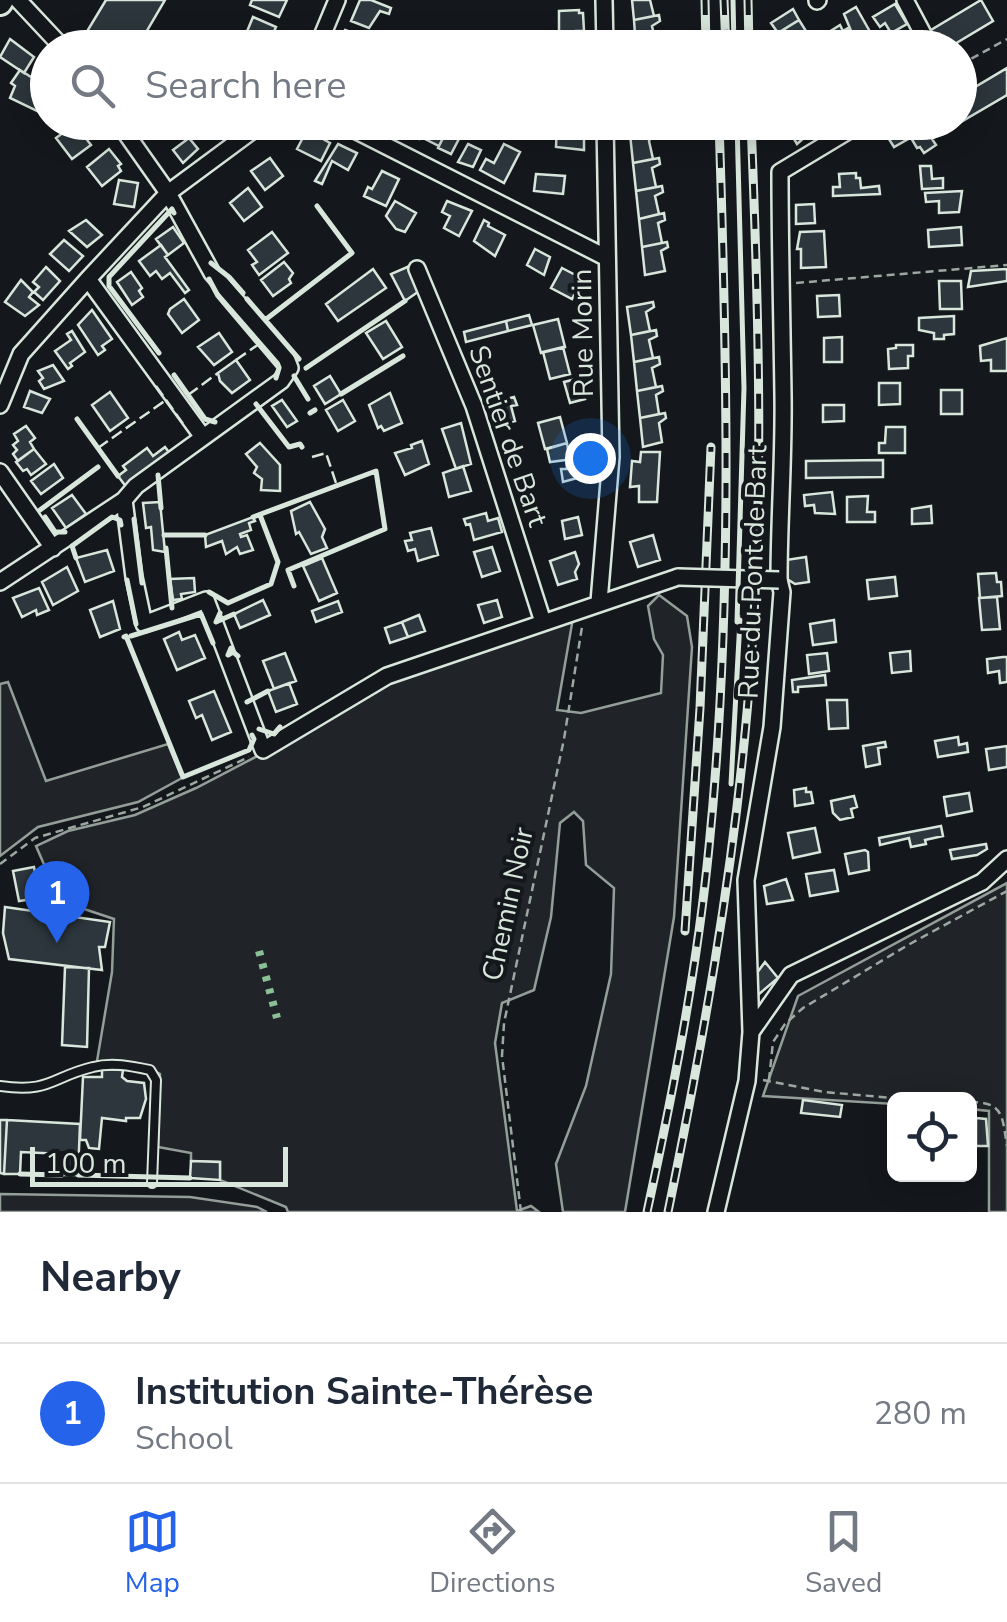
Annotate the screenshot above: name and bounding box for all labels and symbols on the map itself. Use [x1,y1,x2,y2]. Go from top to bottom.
street label: Rue Morin [563,268,603,398]
street label: Sentier de Bart [459,340,557,532]
your location [565,433,616,484]
street label: Rue du Pont de Bart [730,444,776,700]
street label: Chemin Noir [473,824,543,984]
pin: 1 [24,860,90,943]
scale bar [30,1142,288,1186]

